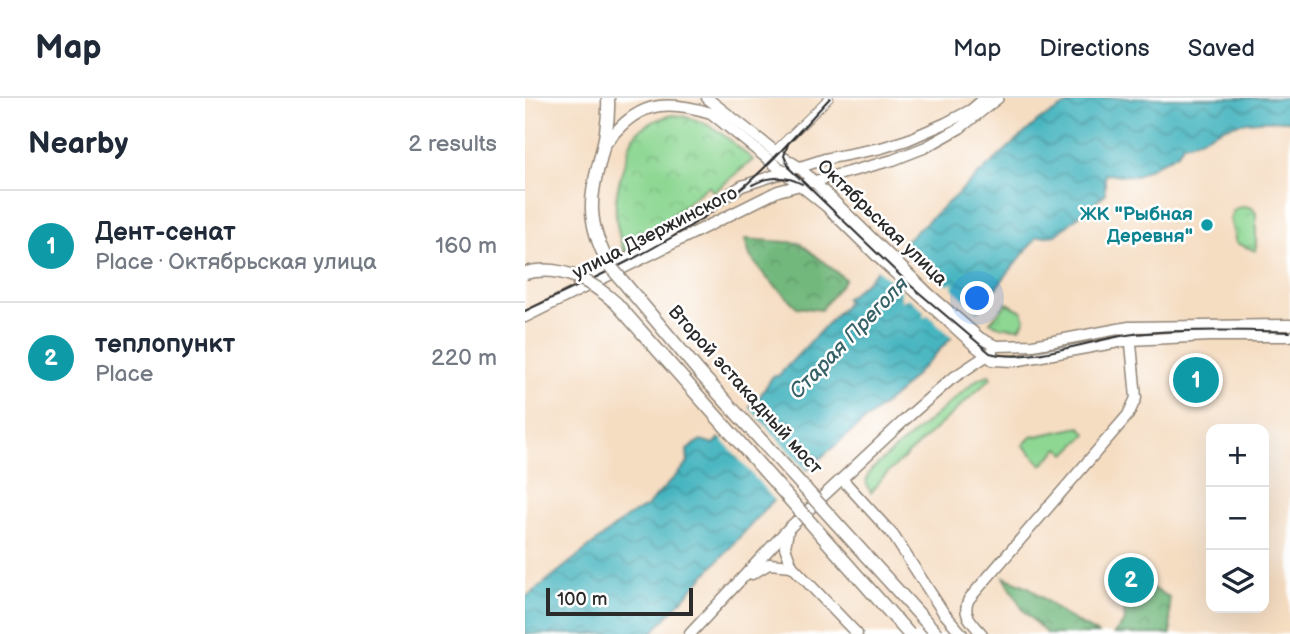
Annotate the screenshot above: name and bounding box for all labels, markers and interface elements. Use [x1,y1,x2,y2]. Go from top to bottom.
text: Map [35,28,101,68]
text: Map [953,34,1001,63]
text: Directions [1039,34,1150,63]
text: Saved [1188,34,1255,63]
text: Nearby [28,126,128,162]
text: 2 results [408,130,497,158]
street label: Октябрьская улица [812,155,952,291]
street label: улица Дзержинского [569,181,741,285]
place label: ЖК "Рыбная Деревня" [1080,203,1193,248]
text: Дент-сенат [95,217,236,248]
marker: ЖК "Рыбная Деревня" [1199,217,1215,233]
text: 1 [46,232,56,260]
text: 160 m [435,232,497,260]
text: Place · Октябрьская улица [95,248,377,276]
water label: Старая Преголя [784,272,914,404]
your location [960,281,994,315]
street label: Второй эстакадный мост [663,301,827,479]
text: теплопункт [95,329,235,360]
text: 2 [44,344,58,372]
text: 220 m [431,344,497,372]
pin: 1 [1173,354,1219,406]
text: Place [95,360,153,388]
map controls [1206,424,1269,613]
button: + [1206,424,1269,487]
button: − [1206,487,1269,550]
button: layers [1206,550,1269,613]
pin: 2 [1108,554,1154,606]
scale bar [546,585,693,617]
text: 100 m [557,588,608,611]

